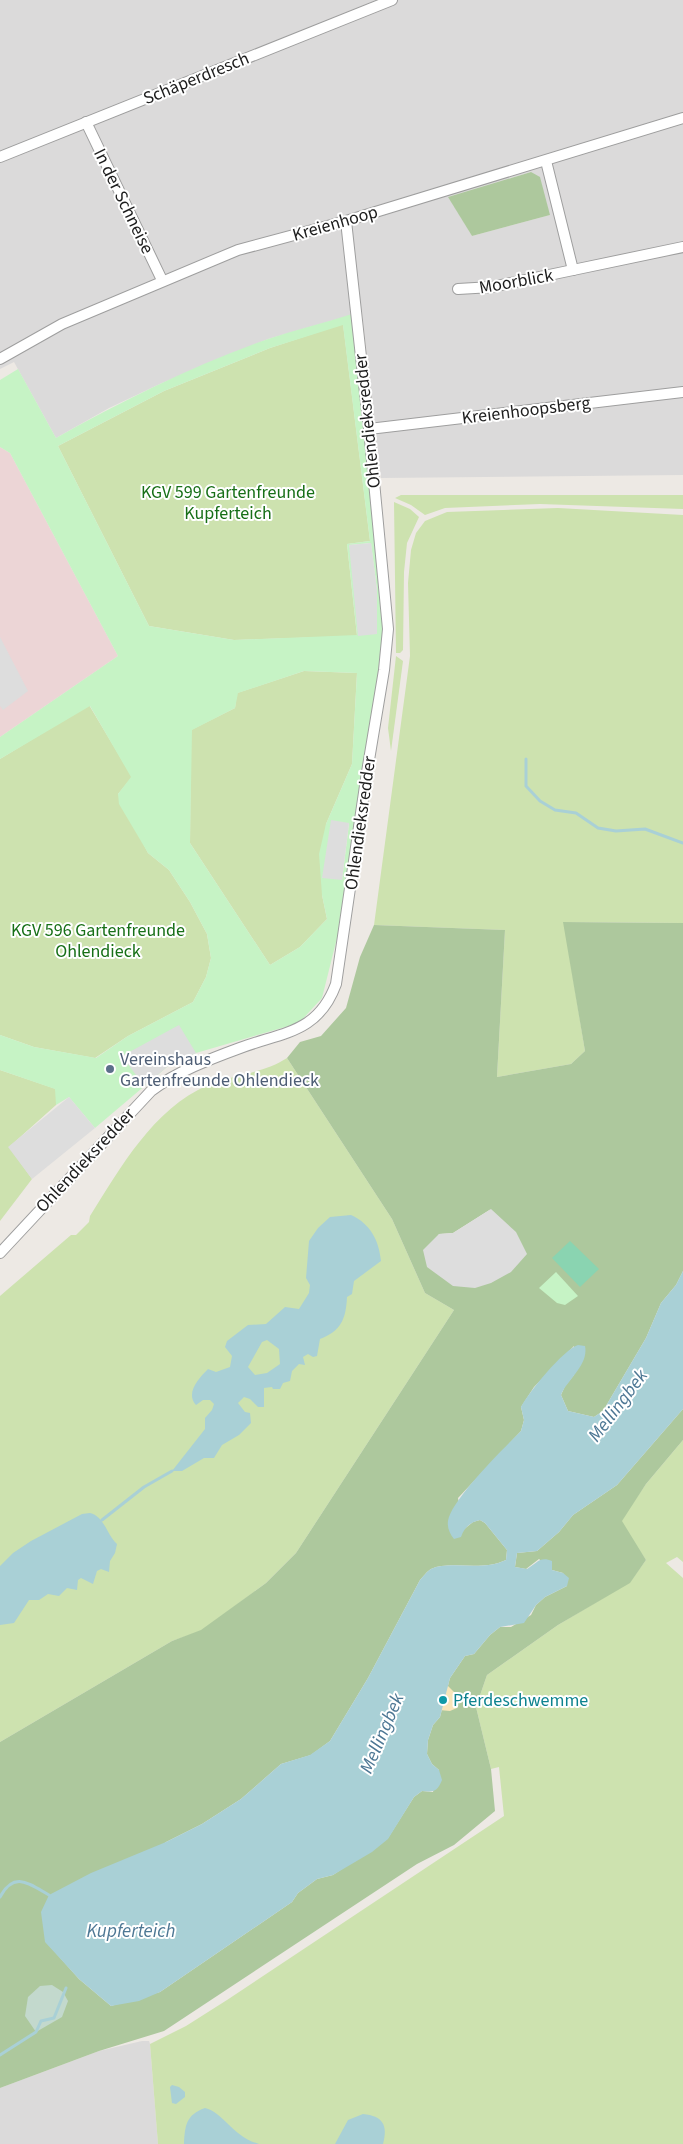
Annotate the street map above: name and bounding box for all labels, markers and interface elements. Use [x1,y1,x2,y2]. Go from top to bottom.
street label: Schäperdresch [139,46,253,111]
street label: In der Schneise [87,144,160,258]
street label: Kreienhoop [289,199,381,248]
street label: Moorblick [477,263,555,300]
street label: Ohlendieksredder [348,352,387,489]
street label: Kreienhoopsberg [460,390,592,431]
park label: KGV 599 Gartenfreunde Kupferteich [141,480,315,526]
street label: Ohlendieksredder [339,754,382,892]
park label: KGV 596 Gartenfreunde Ohlendieck [11,918,185,964]
place label: Vereinshaus Gartenfreunde Ohlendieck [120,1047,319,1093]
marker: Vereinshaus Gartenfreunde Ohlendieck [104,1063,116,1075]
street label: Ohlendieksredder [30,1102,141,1218]
water label: Mellingbek [582,1363,655,1448]
water label: Mellingbek [353,1688,412,1778]
place label: Pferdeschwemme [453,1688,588,1713]
marker: Pferdeschwemme [437,1694,449,1706]
water label: Kupferteich [87,1918,175,1945]

